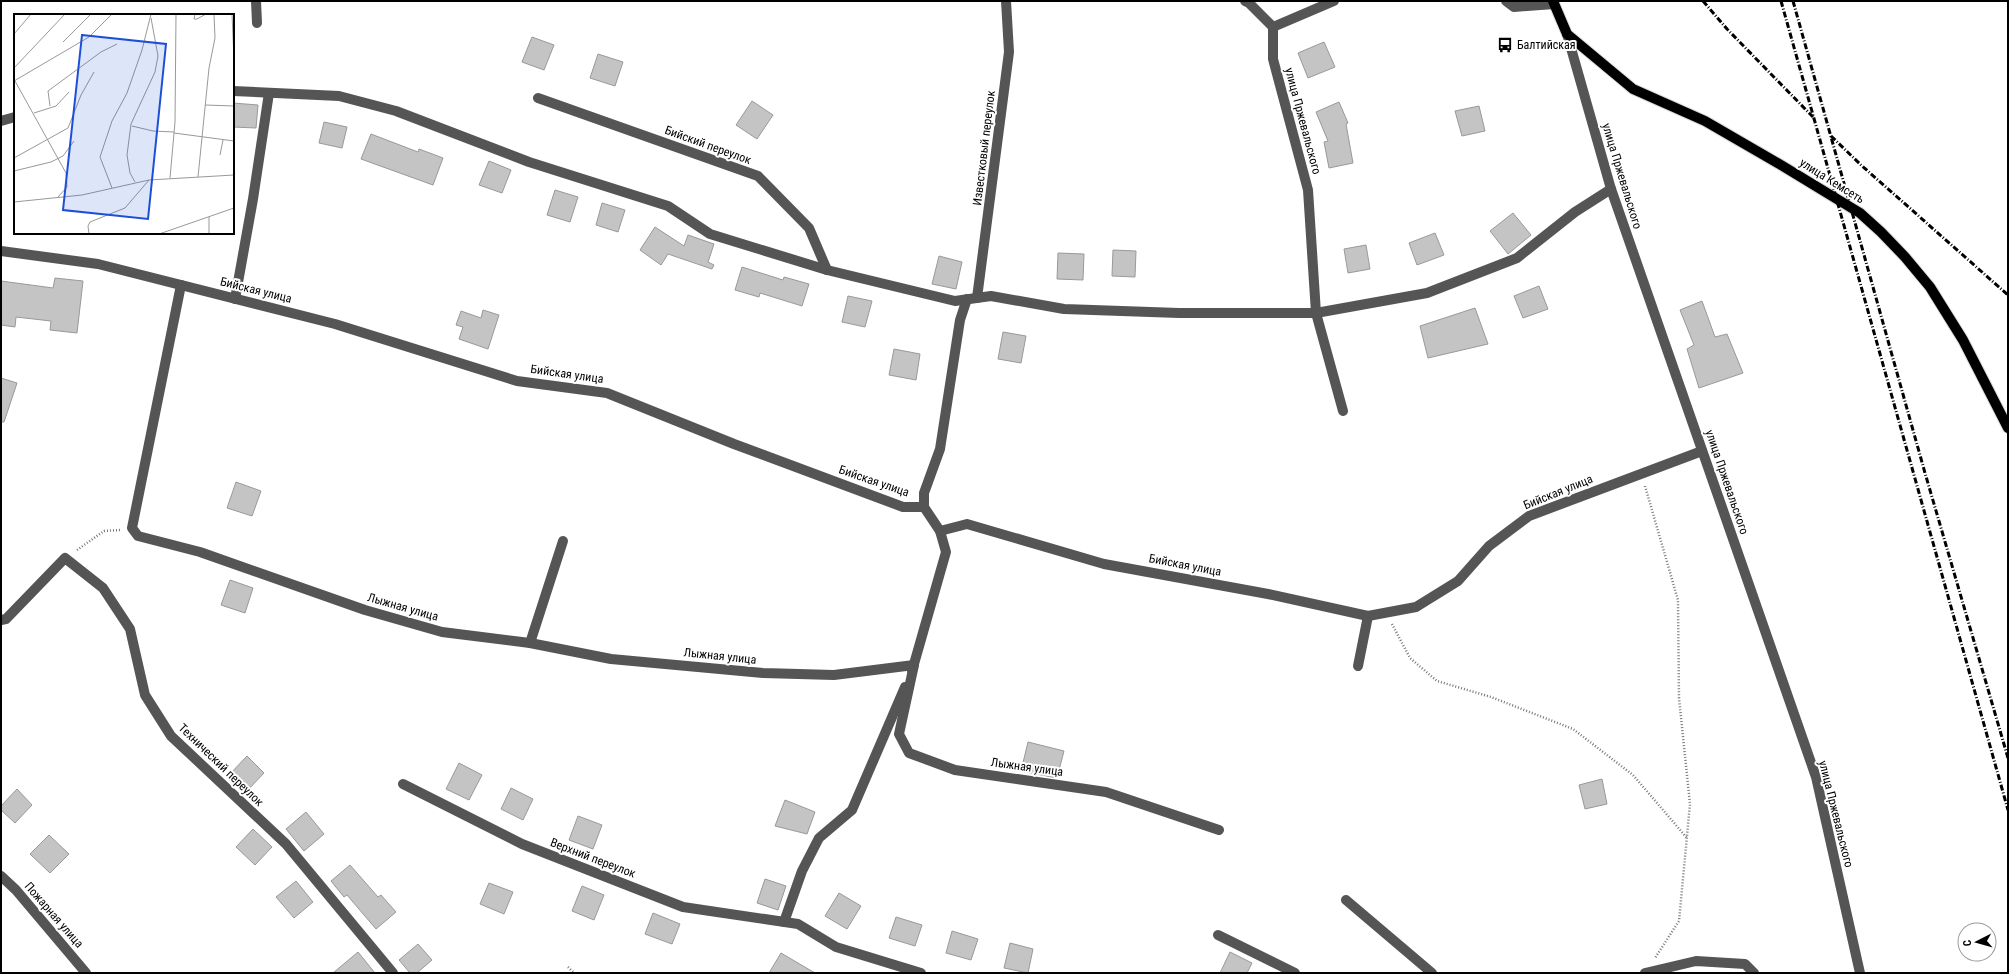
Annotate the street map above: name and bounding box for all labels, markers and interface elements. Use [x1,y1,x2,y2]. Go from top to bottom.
inset map [14,14,234,234]
bus stop icon: Балтийская [1496,36,1514,54]
place label: Балтийская [1517,38,1576,52]
street label: улица Пржевальского [1282,66,1324,176]
street label: Известковый переулок [970,89,998,206]
street label: улица Пржевальского [1599,121,1645,231]
street label: Бийский переулок [663,123,753,167]
street label: улица Кемсеть [1797,156,1867,207]
street label: Бийская улица [219,274,294,306]
street label: Бийская улица [530,362,605,386]
street label: улица Пржевальского [1703,428,1751,536]
street label: Бийская улица [837,462,911,500]
street label: Бийская улица [1521,472,1595,512]
street label: Бийская улица [1148,551,1223,579]
street label: Лыжная улица [366,590,440,624]
street label: Лыжная улица [683,645,757,667]
street label: Технический переулок [176,721,266,809]
street label: Лыжная улица [990,755,1064,779]
street label: улица Пржевальского [1816,759,1856,869]
street label: Верхний переулок [548,835,638,881]
street label: Пожарная улица [22,879,86,951]
north arrow [1957,922,1997,962]
text: С [1961,939,1974,947]

